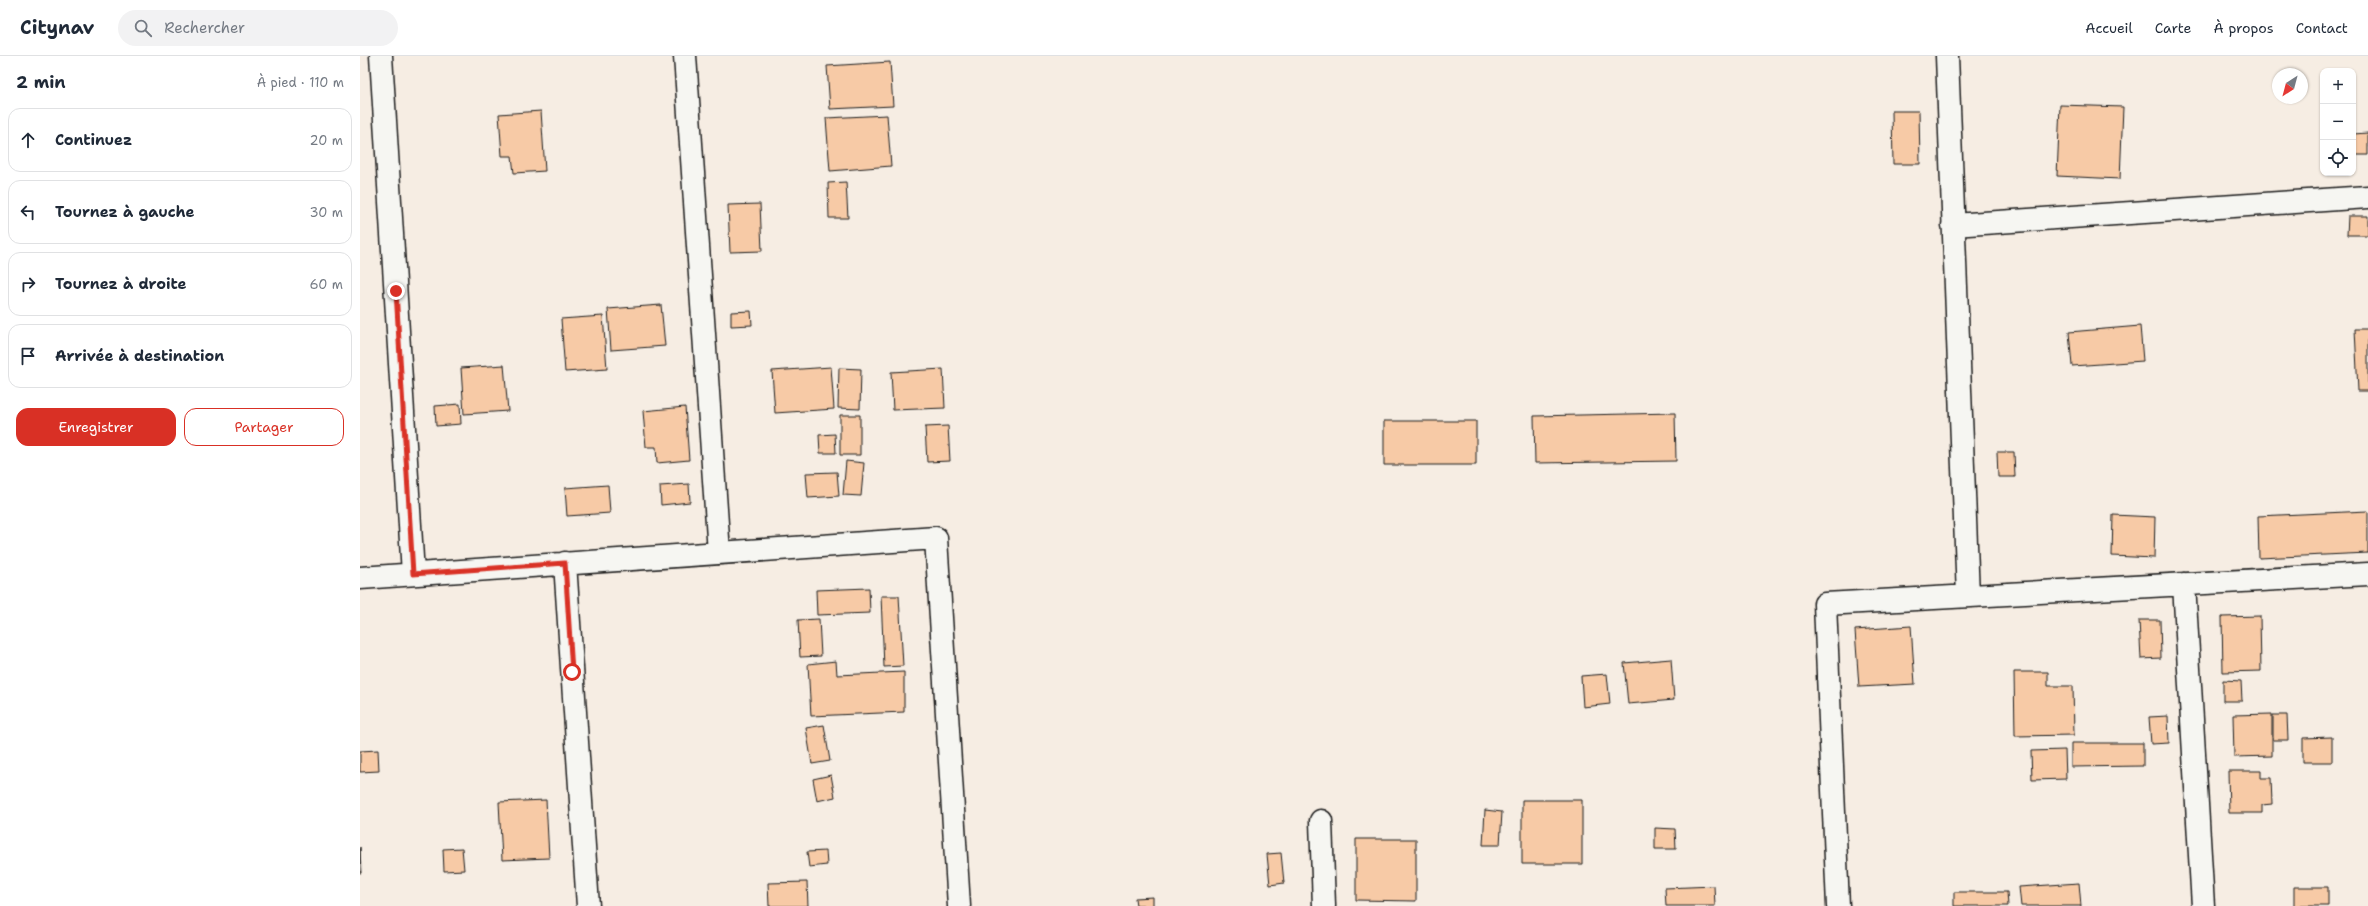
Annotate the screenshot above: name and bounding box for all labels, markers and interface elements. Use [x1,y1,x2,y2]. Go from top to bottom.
search box [118,10,398,46]
text: Citynav [20,15,94,40]
icon: search [132,17,154,39]
text: Rechercher [164,18,245,38]
text: Accueil [2085,19,2133,37]
text: Carte [2155,19,2191,37]
text: À propos [2213,19,2274,37]
text: Contact [2296,19,2348,37]
north arrow [2272,68,2308,104]
map controls [2320,68,2356,176]
button: + [2320,68,2356,104]
text: 2 min [16,71,66,93]
text: À pied · 110 m [257,74,344,91]
button: − [2320,104,2356,140]
icon: ahead [17,129,39,151]
text: Continuez [55,130,132,150]
text: 20 m [310,132,343,149]
button: locate [2320,140,2356,176]
icon: left [17,201,39,223]
text: Tournez à gauche [55,202,195,222]
text: 30 m [309,204,343,221]
icon: right [17,273,39,295]
text: Tournez à droite [55,274,187,294]
text: 60 m [310,276,343,293]
route end [387,282,405,300]
icon: arrive [17,345,39,367]
text: Arrivée à destination [55,346,224,366]
button: Enregistrer [16,408,176,446]
button: Partager [184,408,344,446]
route start [563,663,581,681]

